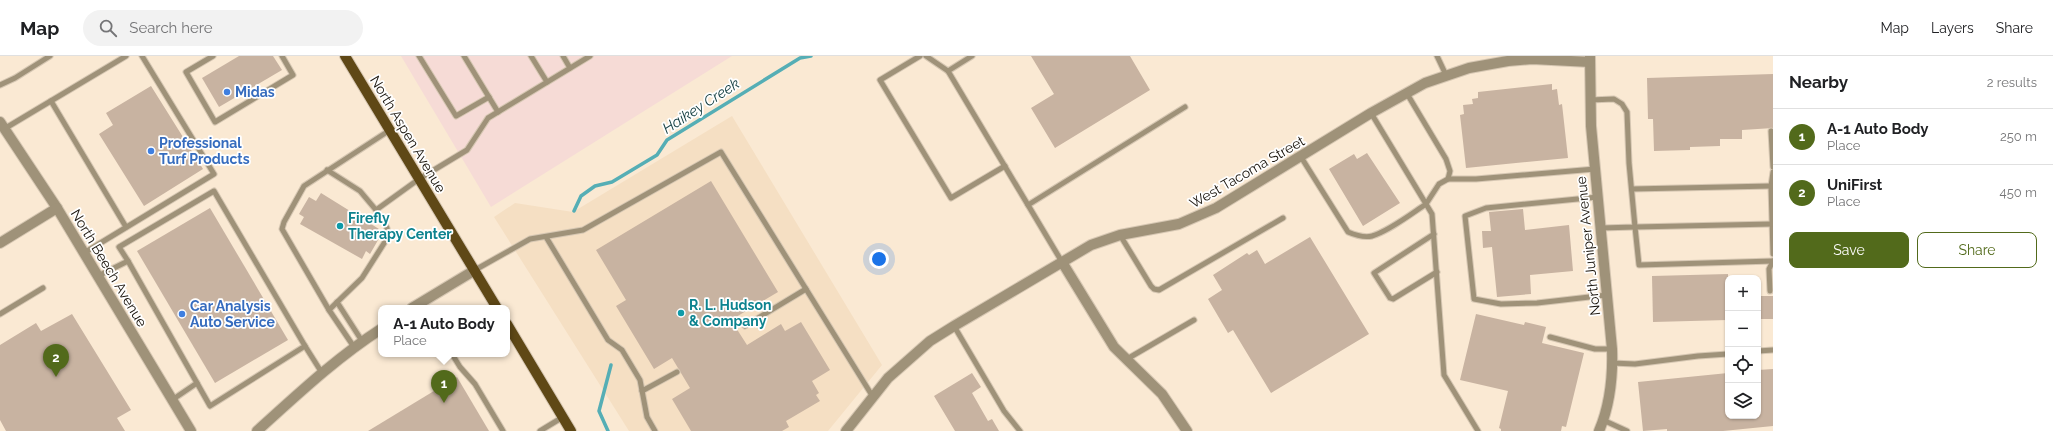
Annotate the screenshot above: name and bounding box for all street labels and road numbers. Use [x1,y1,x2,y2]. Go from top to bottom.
street label: North Aspen Avenue [367,73,449,195]
street label: West Tacoma Street [1187,132,1308,211]
street label: North Juniper Avenue [1573,176,1603,316]
street label: North Beech Avenue [68,206,150,330]

